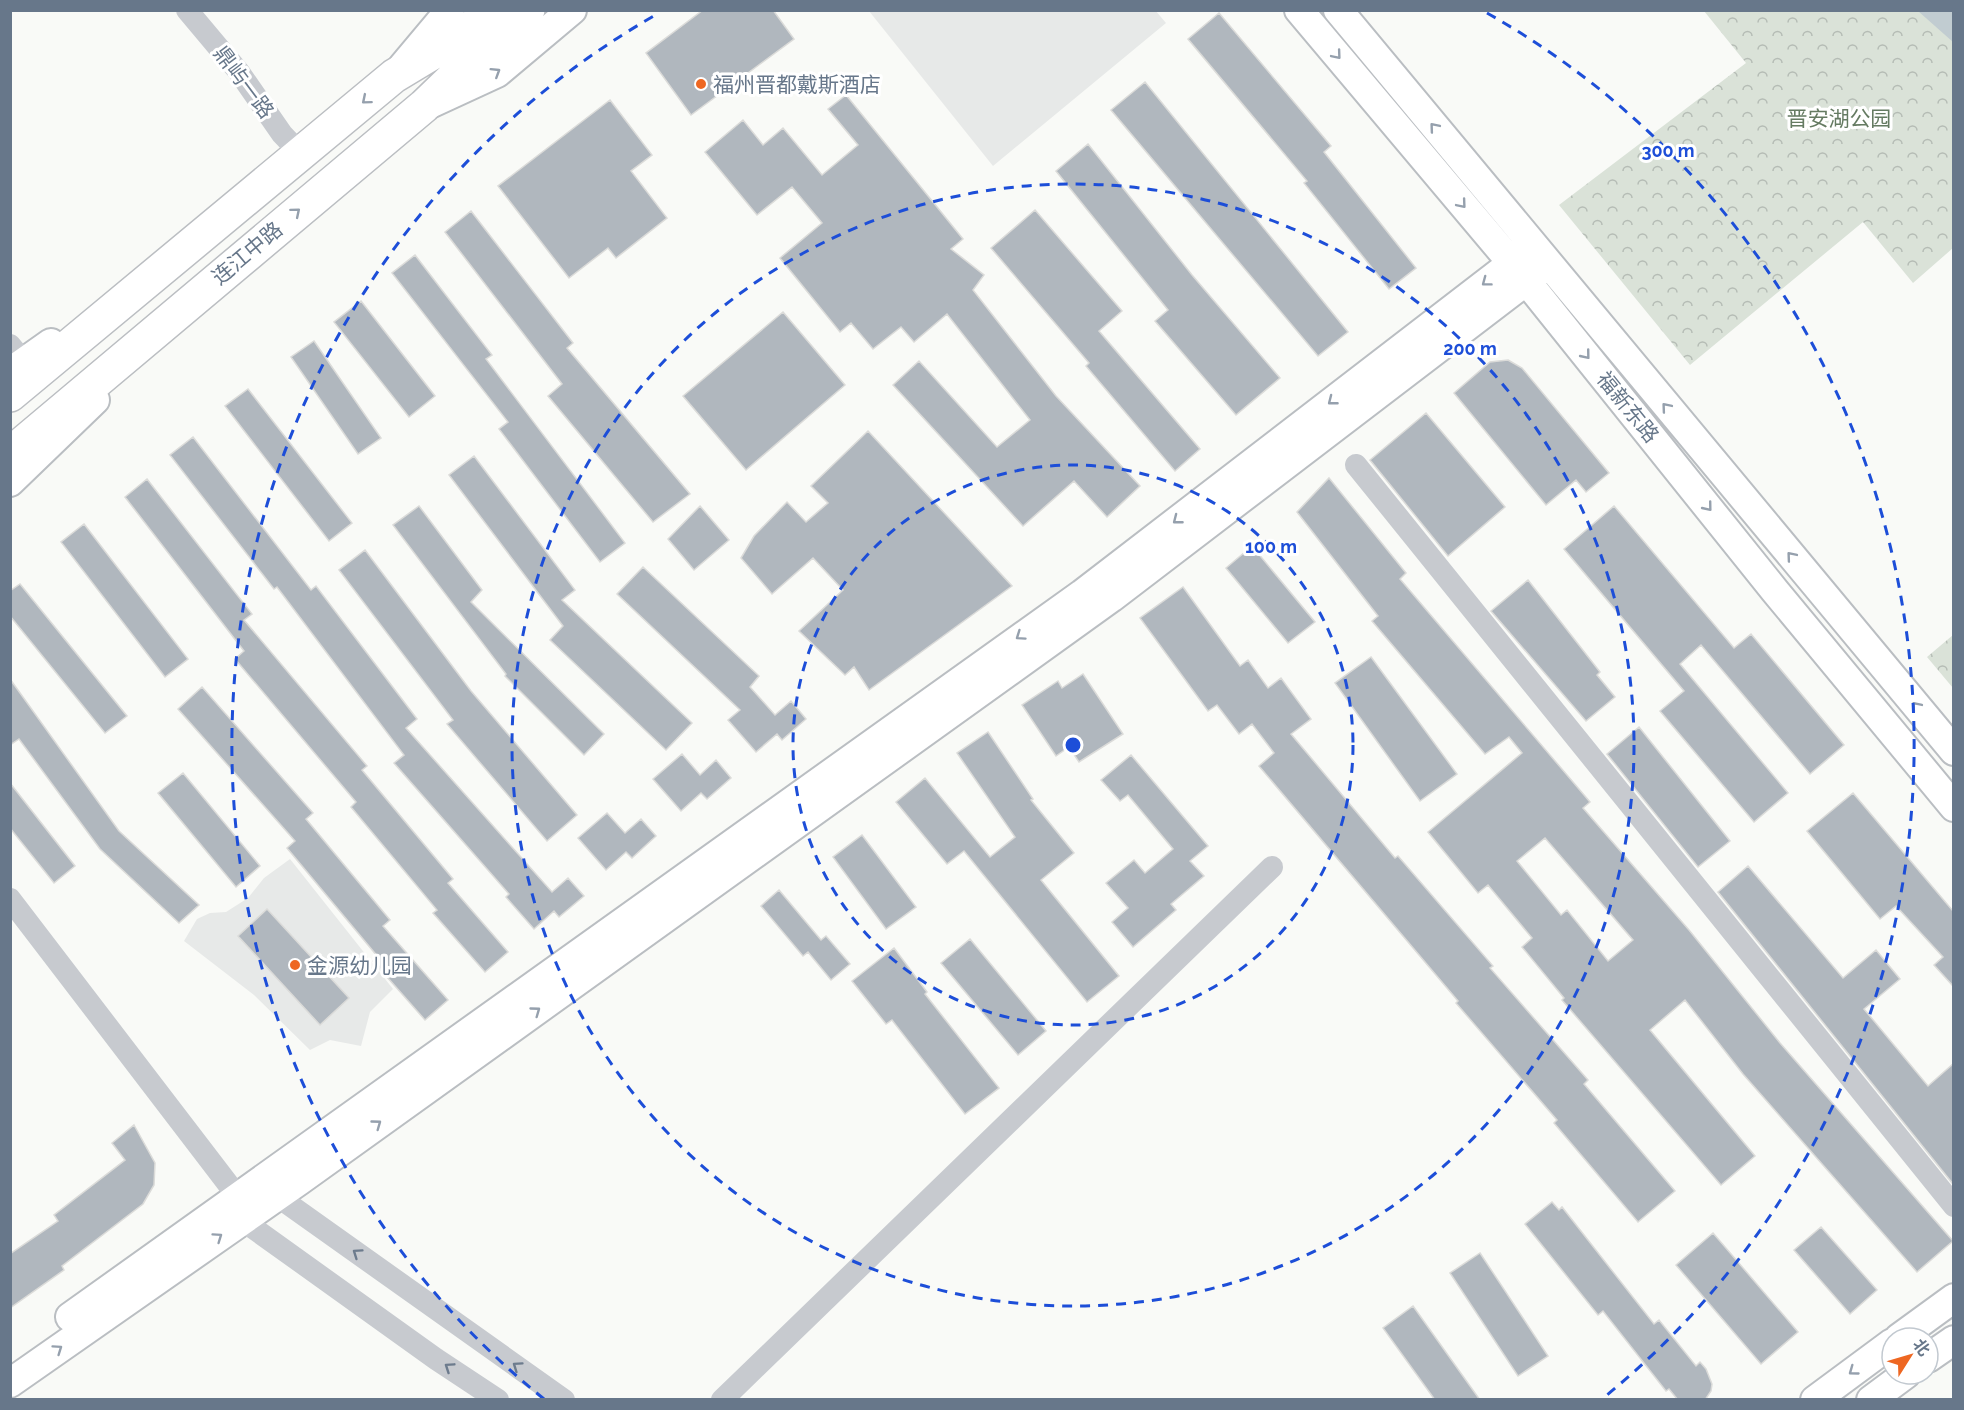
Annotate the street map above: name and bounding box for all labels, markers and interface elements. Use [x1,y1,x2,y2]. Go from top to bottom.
street label: 鼎屿一路 [209,41,279,123]
one-way arrow [1330,48,1341,59]
one-way arrow [490,68,500,80]
place label: 福州晋都戴斯酒店 [713,72,881,97]
marker: 福州晋都戴斯酒店 [694,77,708,91]
one-way arrow [362,92,373,103]
park label: 晋安湖公园 [1787,106,1892,131]
one-way arrow [1431,123,1442,134]
text: 300 m [1641,140,1695,161]
one-way arrow [1455,197,1466,208]
one-way arrow [289,209,300,220]
street label: 连江中路 [207,216,287,290]
one-way arrow [1482,275,1493,286]
text: 200 m [1443,338,1497,359]
one-way arrow [1579,348,1590,359]
street label: 福新东路 [1592,366,1664,448]
one-way arrow [1328,394,1339,405]
one-way arrow [1662,403,1673,414]
one-way arrow [1701,500,1712,511]
one-way arrow [1173,513,1184,524]
text: 100 m [1245,536,1297,557]
one-way arrow [1787,552,1798,563]
one-way arrow [1016,629,1027,640]
one-way arrow [1913,702,1924,713]
centre of rings [1063,735,1083,755]
place label: 金源幼儿园 [307,953,412,978]
marker: 金源幼儿园 [288,958,302,972]
one-way arrow [529,1007,540,1018]
one-way arrow [371,1121,382,1132]
one-way arrow [212,1233,223,1244]
one-way arrow [353,1249,364,1260]
north arrow [1880,1326,1940,1386]
text: 北 [1909,1335,1934,1359]
one-way arrow [52,1345,63,1356]
one-way arrow [512,1362,523,1373]
one-way arrow [445,1363,455,1375]
one-way arrow [1849,1364,1860,1375]

